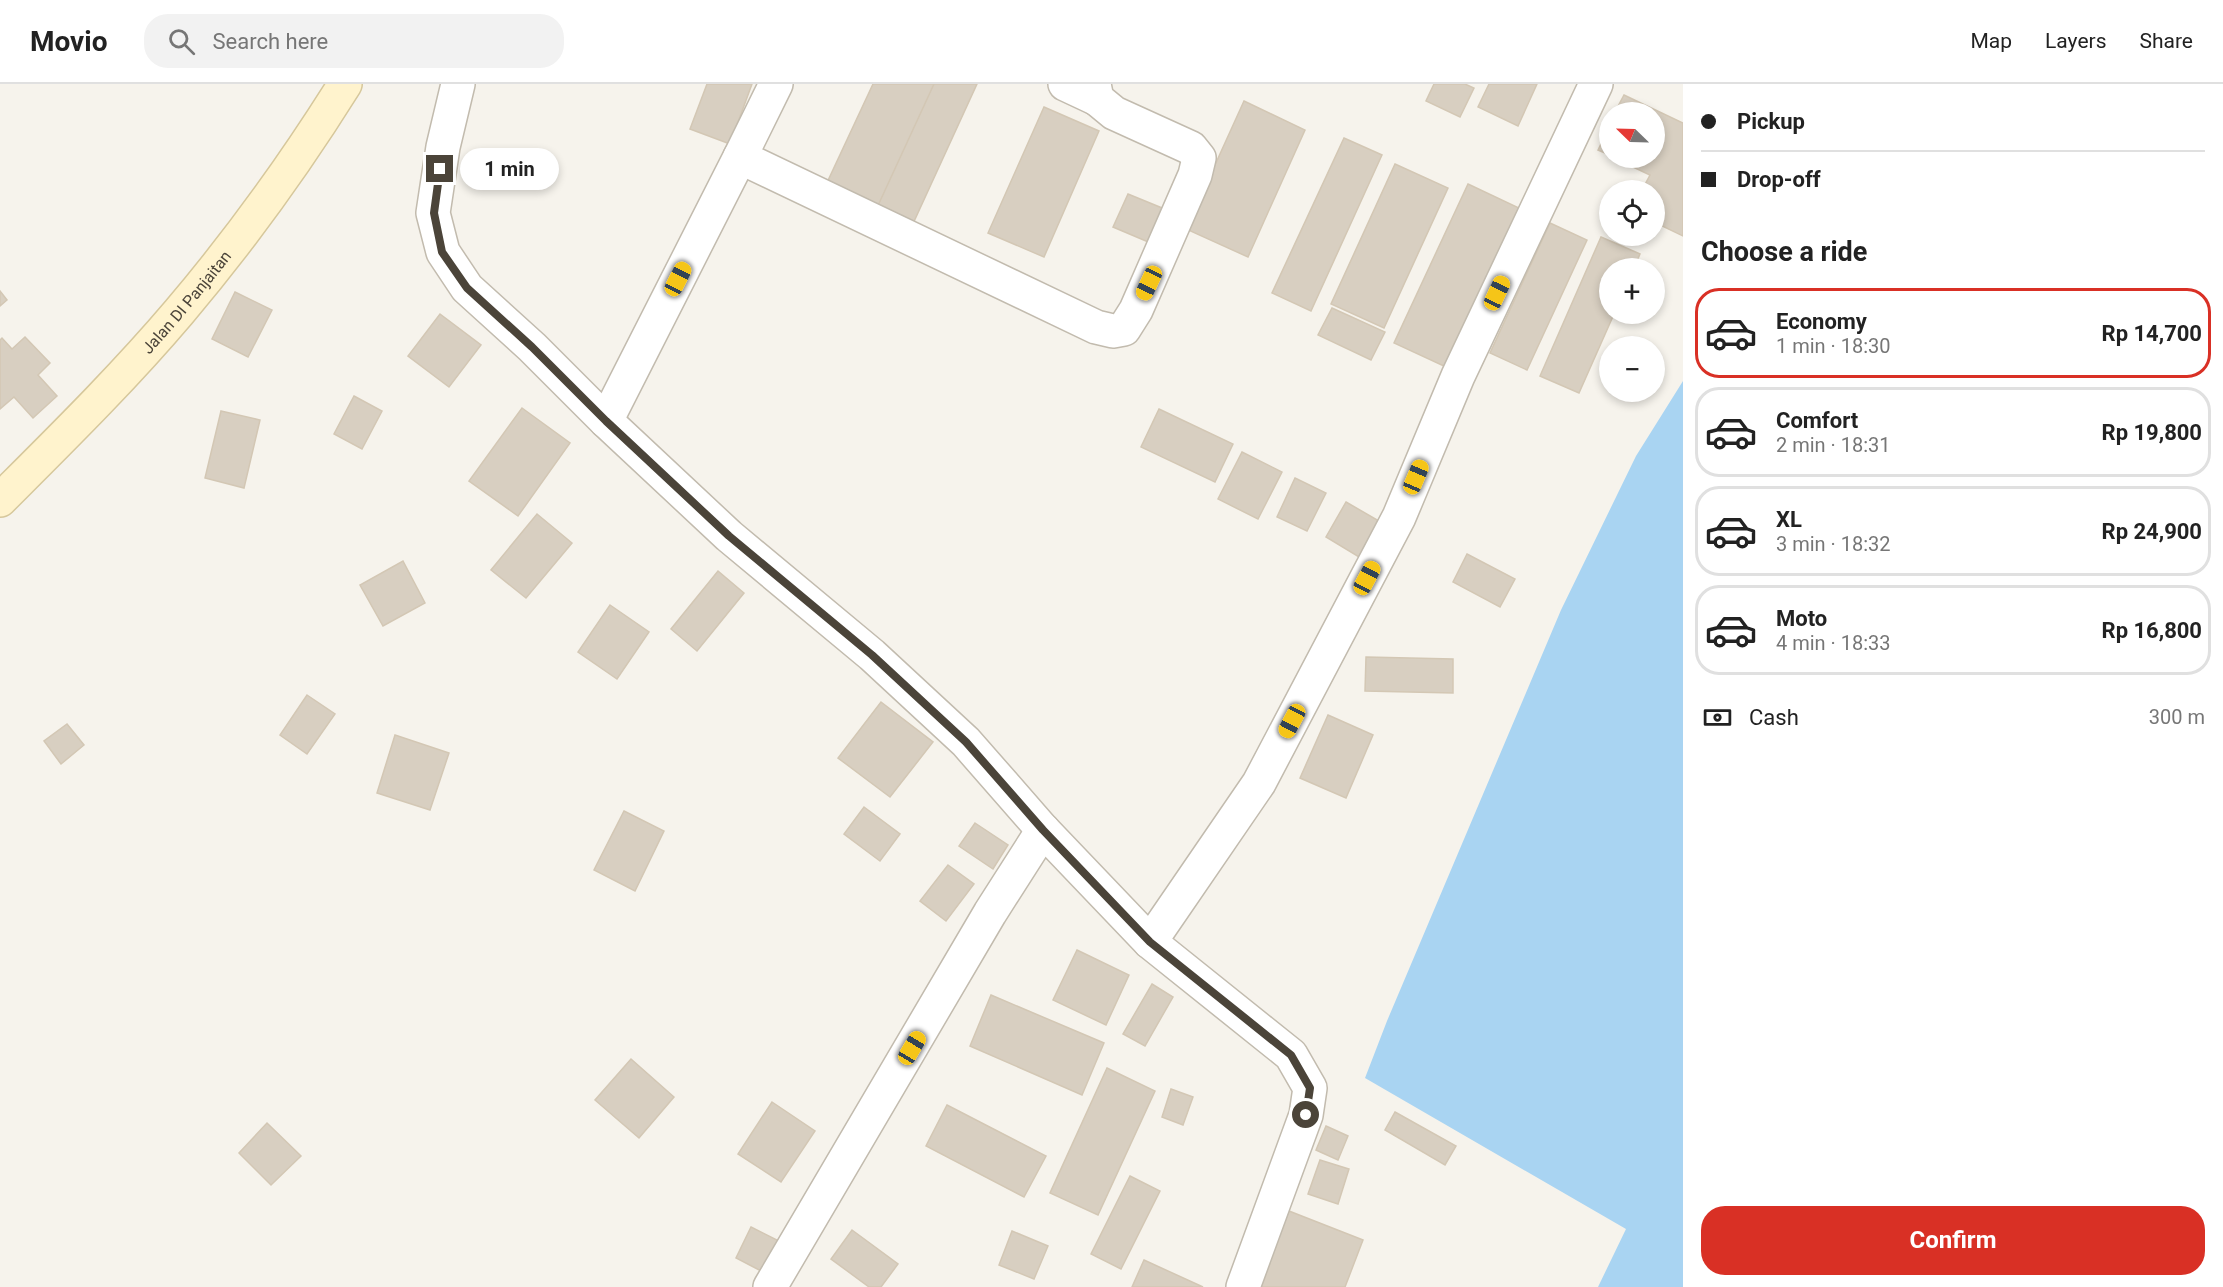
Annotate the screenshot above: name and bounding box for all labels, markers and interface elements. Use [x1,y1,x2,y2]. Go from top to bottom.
search box [144,14,564,68]
text: Movio [30,25,108,58]
icon: search [165,25,198,58]
text: Search here [213,29,328,54]
text: Map [1970,29,2012,53]
text: Layers [2045,29,2106,53]
text: Share [2139,29,2193,53]
north arrow [1599,102,1665,168]
map controls [1599,102,1665,402]
text: Pickup [1737,109,1805,134]
callout: 1 min [461,148,560,190]
route end [426,155,453,182]
text: 1 min [484,157,535,181]
text: Drop-off [1737,167,1821,192]
button: locate [1599,180,1665,246]
text: Choose a ride [1701,236,1867,268]
street label: Jalan DI Panjaitan [138,247,235,358]
button: + [1599,258,1665,324]
car [662,259,694,299]
car [1133,263,1165,303]
car [1481,273,1513,313]
icon: car [1704,306,1758,360]
text: Economy [1776,309,1867,334]
text: Rp 14,700 [2102,321,2202,346]
text: 1 min · 18:30 [1776,334,1891,358]
button: − [1599,336,1665,402]
icon: car [1704,405,1758,459]
text: Comfort [1776,408,1858,433]
text: Rp 19,800 [2102,420,2202,445]
text: 2 min · 18:31 [1776,433,1891,457]
car [1401,457,1431,497]
icon: car [1704,504,1758,558]
text: XL [1776,507,1802,532]
text: Rp 24,900 [2102,519,2202,544]
text: 3 min · 18:32 [1776,532,1891,556]
car [1351,558,1383,598]
icon: car [1704,603,1758,657]
text: Moto [1776,606,1827,631]
text: Rp 16,800 [2102,618,2202,643]
text: 4 min · 18:33 [1776,631,1891,655]
car [1276,701,1308,741]
icon: cash [1701,701,1734,734]
text: Cash [1749,705,1799,730]
text: 300 m [2149,705,2205,729]
car [895,1028,929,1068]
route start [1292,1101,1319,1128]
button: Confirm [1701,1206,2205,1275]

